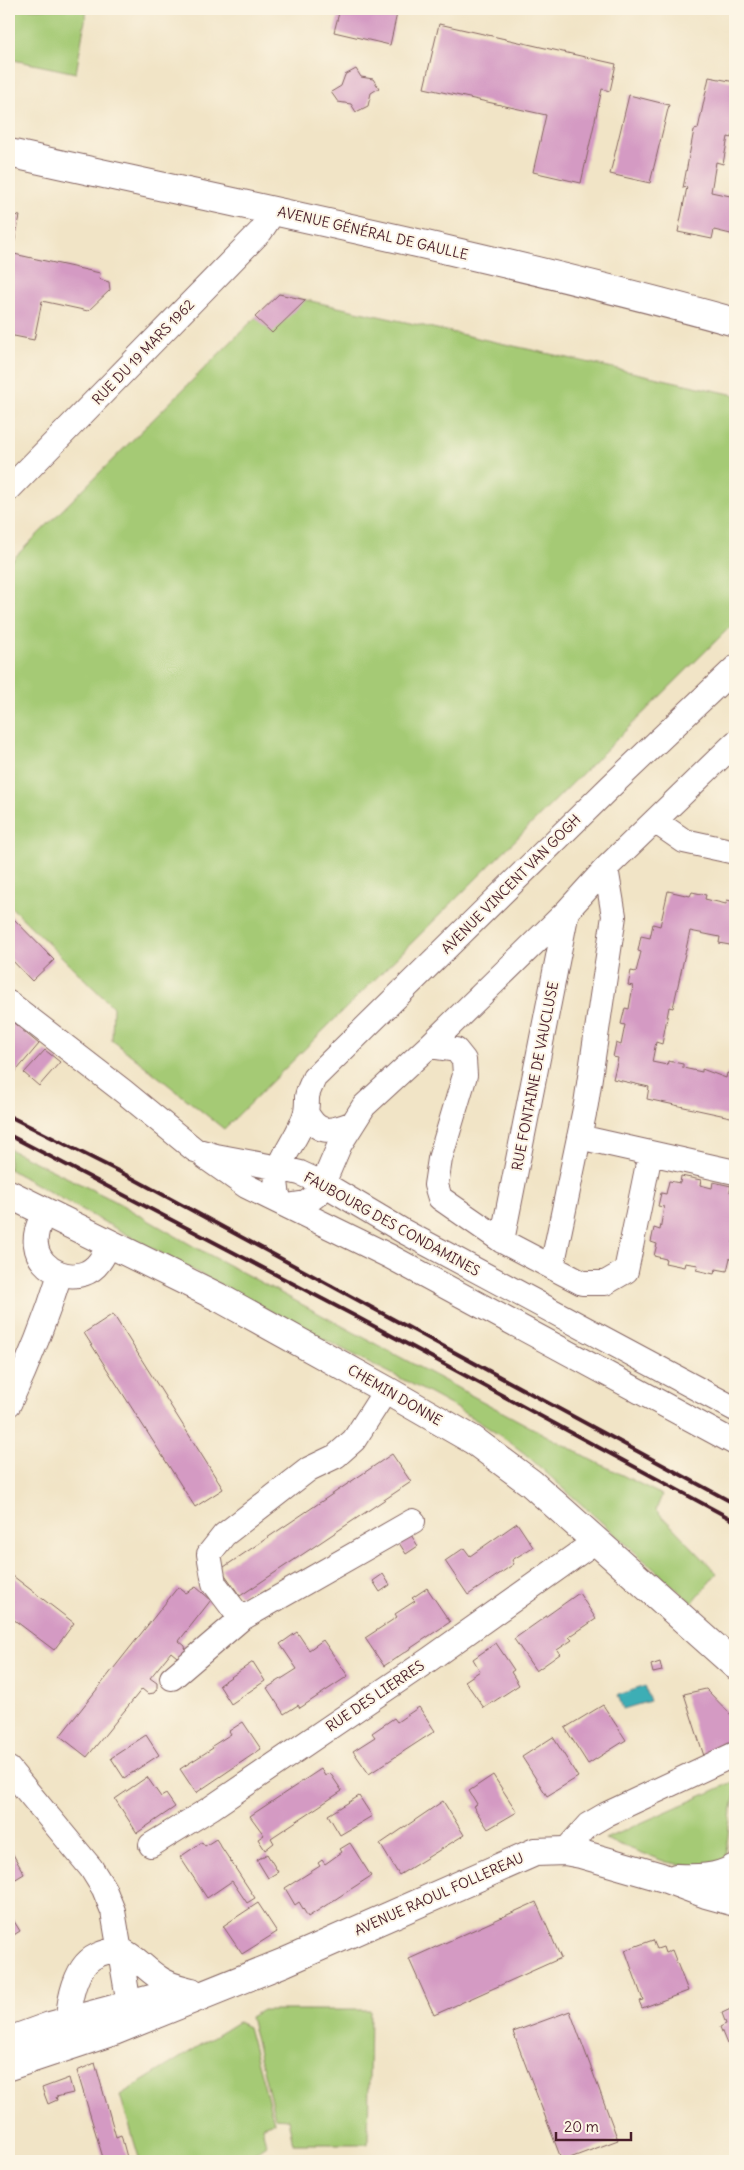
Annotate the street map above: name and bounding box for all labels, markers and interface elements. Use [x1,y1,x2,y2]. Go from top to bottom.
street label: AVENUE GÉNÉRAL DE GAULLE [276,202,470,264]
street label: RUE DU 19 MARS 1962 [88,295,198,408]
street label: AVENUE VINCENT VAN GOGH [437,810,585,958]
street label: RUE FONTAINE DE VAUCLUSE [508,980,562,1172]
street label: FAUBOURG DES CONDAMINES [301,1168,483,1280]
street label: CHEMIN DONNE [345,1361,445,1429]
street label: RUE DES LIERRES [322,1656,428,1736]
street label: AVENUE RAOUL FOLLEREAU [352,1848,526,1940]
scale bar [556,2110,632,2142]
text: 20 m [564,2117,599,2136]

